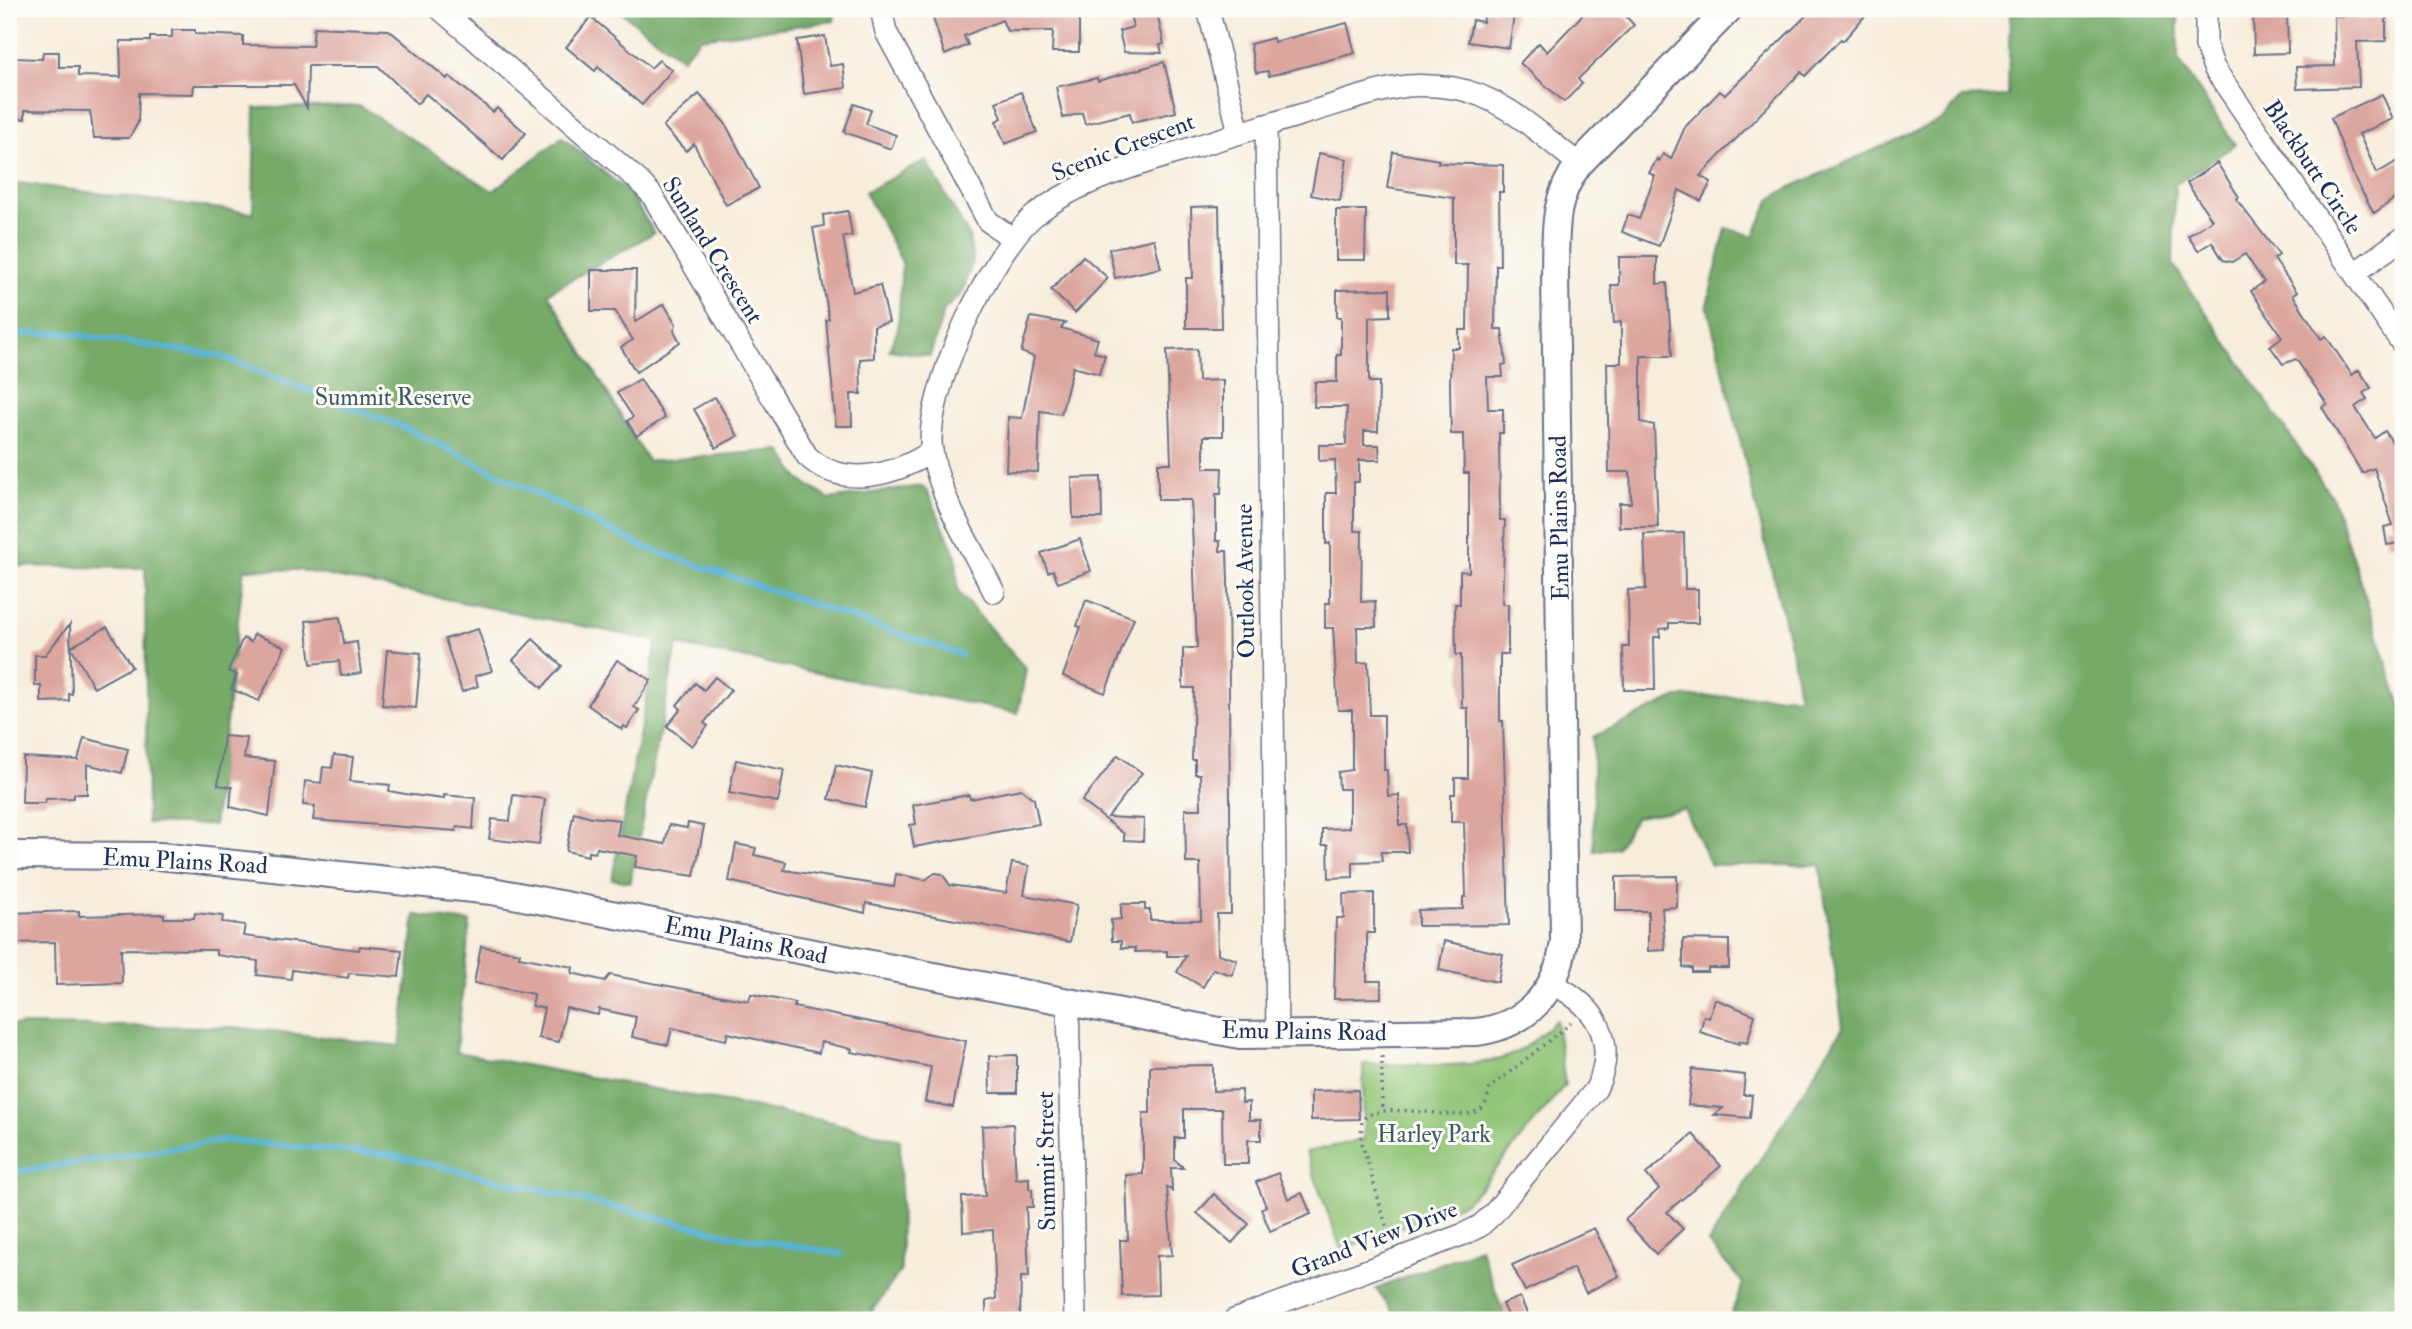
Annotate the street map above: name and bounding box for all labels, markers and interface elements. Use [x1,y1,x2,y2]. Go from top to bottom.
street label: Blackbutt Circle [2256,94,2369,240]
street label: Scenic Crescent [1047,106,1199,189]
street label: Sunland Crescent [655,171,770,330]
park label: Summit Reserve [315,382,471,413]
street label: Emu Plains Road [1543,435,1576,601]
street label: Outlook Avenue [1229,503,1262,659]
street label: Emu Plains Road [102,842,269,881]
street label: Emu Plains Road [662,909,830,972]
street label: Emu Plains Road [1221,1015,1387,1048]
street label: Summit Street [1030,1091,1063,1231]
park label: Harley Park [1377,1119,1491,1150]
street label: Grand View Drive [1286,1193,1462,1285]

